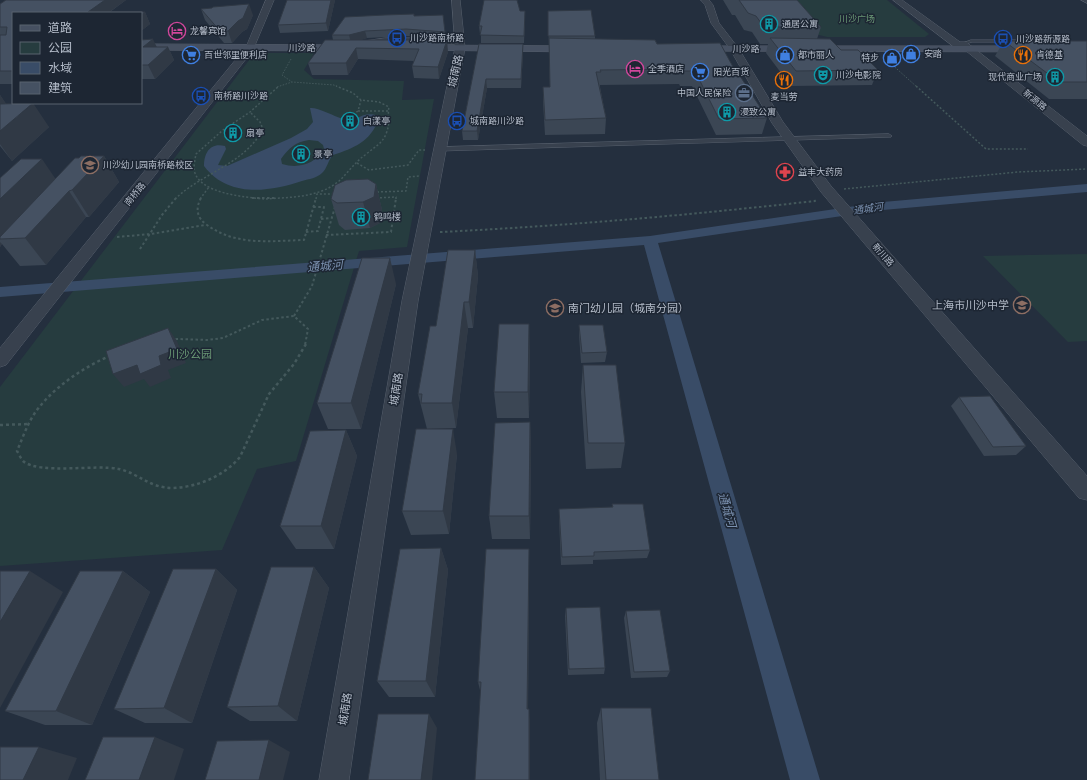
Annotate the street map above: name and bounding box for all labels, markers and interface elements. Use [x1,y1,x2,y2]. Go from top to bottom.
legend [12,12,142,104]
park label: 川沙广场 [839,13,875,25]
building icon: 通居公寓 [759,14,779,34]
place label: 通居公寓 [782,18,818,30]
text: 道路 [48,19,72,36]
hotel icon: 龙馨宾馆 [167,21,187,41]
place label: 龙馨宾馆 [190,25,226,37]
bus stop icon: 川沙路南桥路 [387,28,407,48]
bus stop icon: 川沙路新源路 [993,29,1013,49]
place label: 川沙路南桥路 [410,32,464,44]
place label: 川沙路新源路 [1016,33,1070,45]
text: 公园 [48,39,72,56]
street label: 川沙路 [288,42,316,54]
street label: 川沙路 [732,43,760,55]
shop icon: 安踏 [901,44,921,64]
supermarket icon: 百世邻里便利店 [181,45,201,65]
shop icon: 都市丽人 [775,45,795,65]
restaurant icon: 肯德基 [1013,45,1033,65]
shop icon: 特步 [882,48,902,68]
place label: 安踏 [924,48,942,60]
place label: 百世邻里便利店 [204,49,267,61]
place label: 都市丽人 [798,49,834,61]
place label: 肯德基 [1036,49,1063,61]
place label: 特步 [861,52,879,64]
street label: 城南路 [443,53,467,89]
text: 水域 [48,59,72,76]
hotel icon: 全季酒店 [625,59,645,79]
supermarket icon: 阳光百货 [690,62,710,82]
place label: 全季酒店 [648,63,684,75]
theatre icon: 川沙电影院 [813,65,833,85]
place label: 阳光百货 [713,66,749,78]
building icon: 现代商业广场 [1045,67,1065,87]
place label: 川沙电影院 [836,69,881,81]
restaurant icon: 麦当劳 [774,70,794,90]
place label: 现代商业广场 [988,71,1042,83]
text: 建筑 [48,79,72,96]
office icon: 中国人民保险 [734,83,754,103]
bus stop icon: 南桥路川沙路 [191,86,211,106]
place label: 中国人民保险 [677,87,732,99]
street label: 新源路 [1021,87,1049,113]
place label: 南桥路川沙路 [214,90,268,102]
place label: 麦当劳 [770,91,798,103]
building icon: 漫致公寓 [717,102,737,122]
place label: 漫致公寓 [740,106,776,118]
building icon: 白漾亭 [340,111,360,131]
bus stop icon: 城南路川沙路 [447,111,467,131]
place label: 白漾亭 [363,115,390,127]
place label: 城南路川沙路 [470,115,524,127]
building icon: 扇亭 [223,123,243,143]
place label: 扇亭 [246,127,264,139]
building icon: 景亭 [291,144,311,164]
place label: 景亭 [314,148,332,160]
school or university icon: 川沙幼儿园南桥路校区 [80,155,100,175]
place label: 川沙幼儿园南桥路校区 [103,159,193,171]
pharmacy icon: 益丰大药房 [775,162,795,182]
place label: 益丰大药房 [798,166,843,178]
street label: 南桥路 [122,180,148,208]
water label: 通城河 [852,199,886,218]
building icon: 鹤鸣楼 [351,207,371,227]
place label: 鹤鸣楼 [374,211,401,223]
street label: 新川路 [870,241,896,269]
water label: 通城河 [306,255,346,276]
school or university icon: 上海市川沙中学 [1012,295,1032,315]
place label: 上海市川沙中学 [932,297,1009,313]
school or university icon: 南门幼儿园（城南分园） [545,298,565,318]
place label: 南门幼儿园（城南分园） [568,300,689,316]
park label: 川沙公园 [168,346,212,362]
street label: 城南路 [386,371,406,407]
water label: 通城河 [714,490,741,531]
street label: 城南路 [335,691,355,727]

